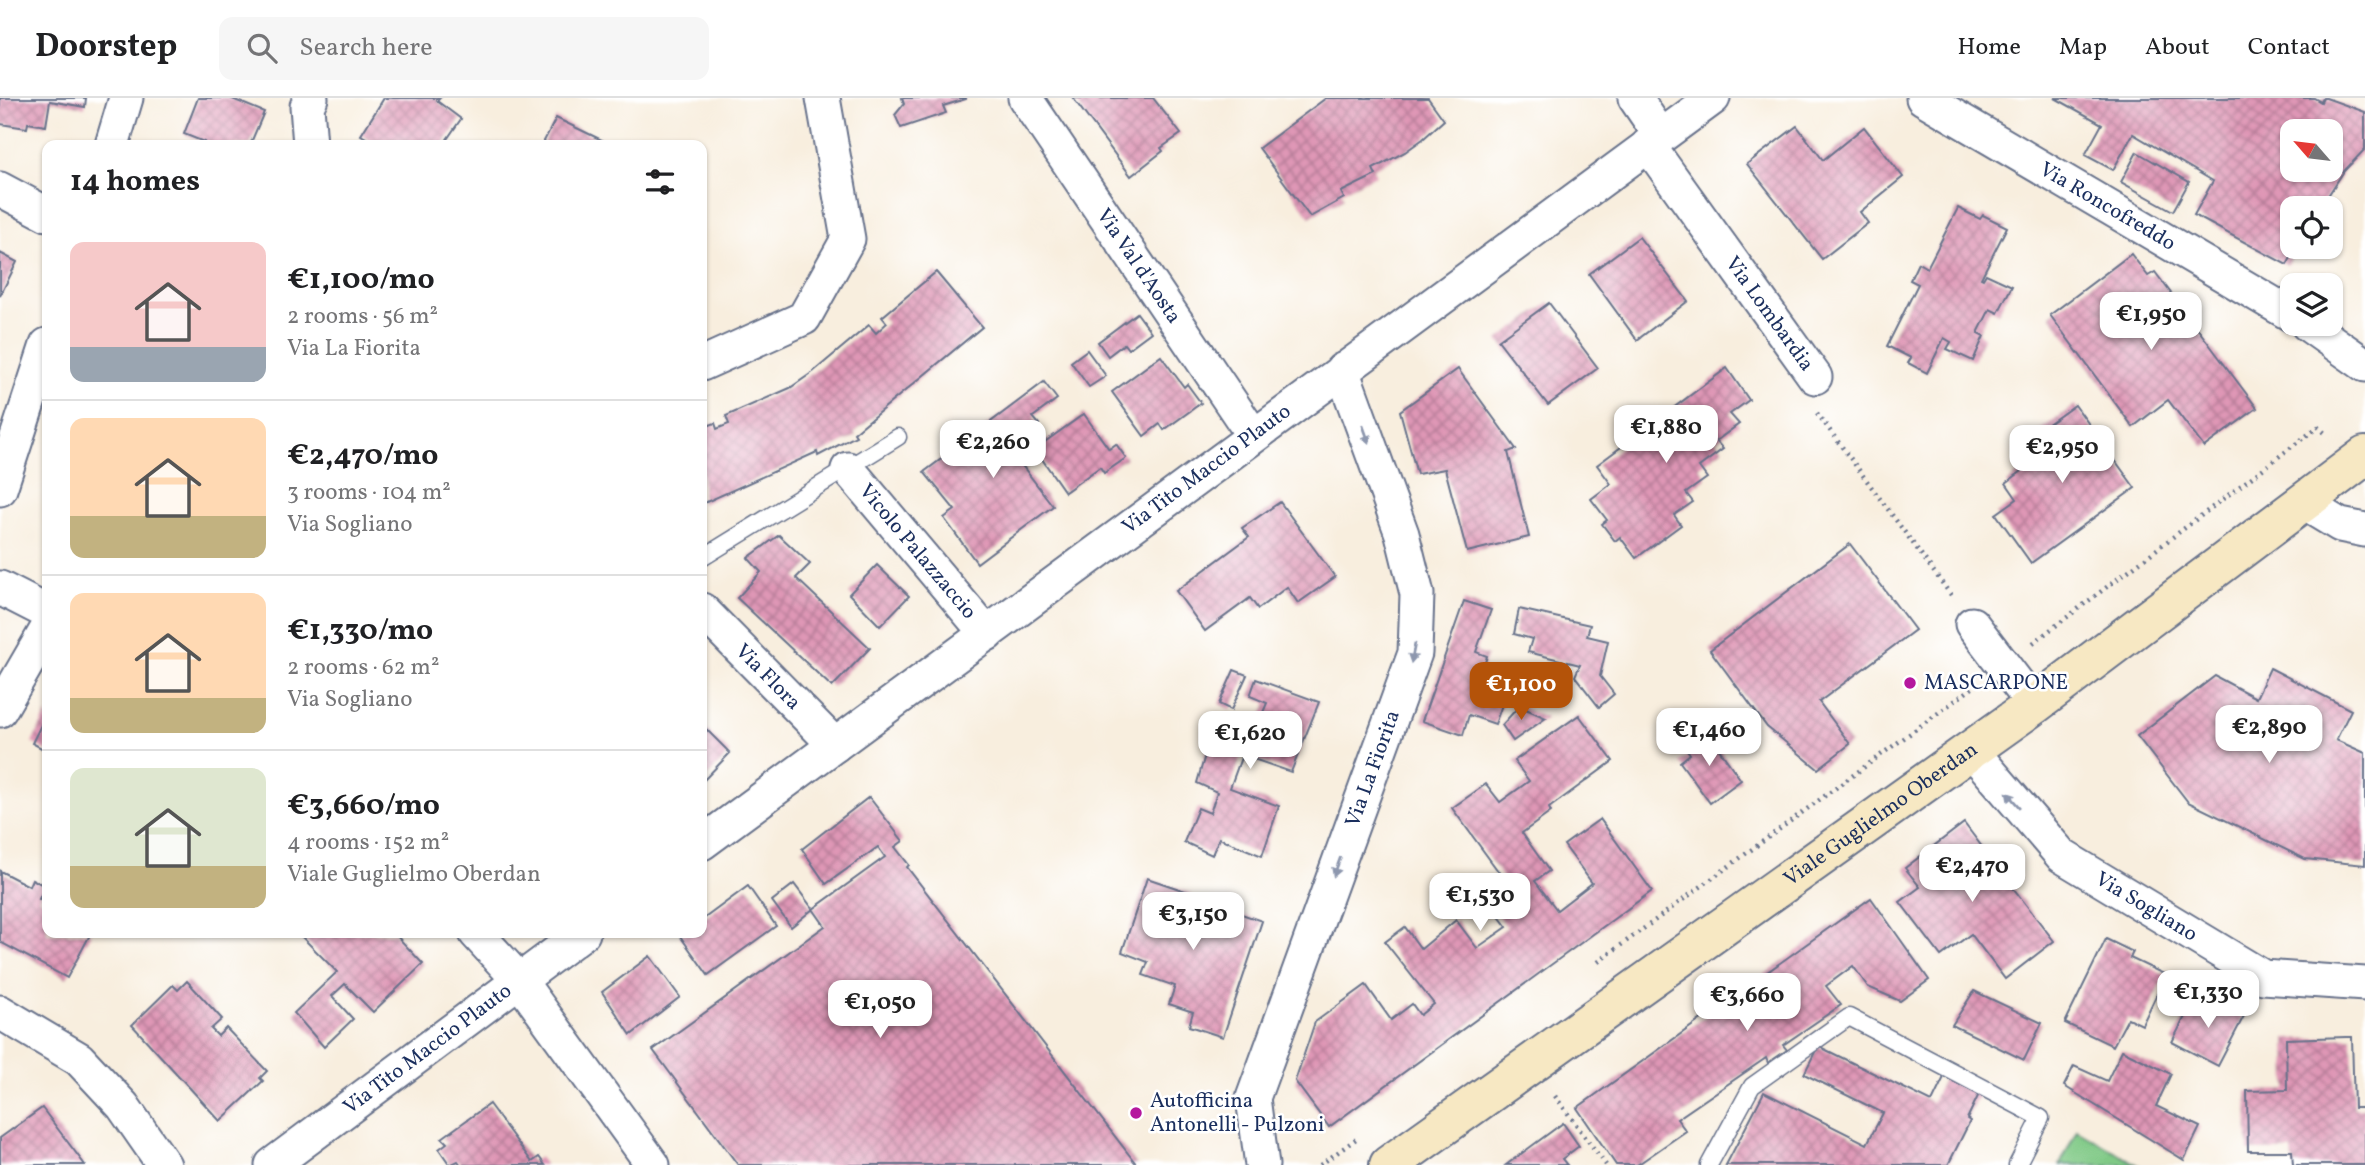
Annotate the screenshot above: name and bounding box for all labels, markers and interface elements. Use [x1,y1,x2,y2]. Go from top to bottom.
search box [219,17,709,80]
text: Doorstep [35,25,177,71]
icon: search [243,29,281,67]
text: Search here [299,30,433,66]
text: Home [1957,31,2021,65]
text: Map [2059,31,2107,65]
text: About [2145,31,2210,65]
text: Contact [2248,31,2330,65]
north arrow [2280,119,2343,182]
map controls [2280,119,2343,336]
street label: Via Roncofreddo [2034,155,2181,258]
text: 14 homes [70,161,200,203]
icon: filters [641,163,679,201]
button: locate [2280,196,2343,259]
street label: Via Val d'Aosta [1089,203,1188,330]
street label: Via Lombardia [1718,250,1821,377]
text: €1,100/mo [287,259,435,301]
icon: home [126,270,210,354]
button: layers [2280,273,2343,336]
pin: €1,950 [2094,292,2208,352]
text: €1,950 [2116,299,2186,331]
text: 2 rooms · 56 m² [287,301,438,333]
text: Via La Fiorita [287,333,421,365]
street label: Via Tito Maccio Plauto [1116,397,1297,541]
pin: €1,880 [1609,406,1723,465]
text: €1,880 [1630,412,1702,444]
pin: €2,260 [936,420,1050,480]
one-way arrow [1360,423,1371,444]
pin: €2,950 [2005,426,2119,485]
text: €2,260 [956,427,1030,459]
text: €2,950 [2025,432,2099,464]
text: €2,470/mo [287,435,438,477]
icon: home [126,446,210,530]
text: 3 rooms · 104 m² [287,477,451,509]
street label: Vicolo Palazzaccio [852,478,983,626]
text: Via Sogliano [287,509,413,541]
text: €1,330/mo [287,610,433,652]
icon: home [126,621,210,705]
street label: Via Flora [729,637,807,717]
one-way arrow [1407,642,1418,664]
text: 2 rooms · 62 m² [287,652,439,684]
pin: €1,100 [1464,662,1578,722]
text: €1,100 [1486,669,1556,701]
place label: MASCARPONE [1924,669,2068,698]
marker: MASCARPONE [1902,675,1918,691]
text: Via Sogliano [287,684,413,716]
street label: Via La Fiorita [1338,706,1407,831]
pin: €2,890 [2212,706,2326,765]
pin: €1,460 [1652,708,1766,768]
pin: €1,620 [1193,712,1307,771]
text: €2,890 [2231,712,2307,744]
text: €1,460 [1672,715,1746,747]
text: €1,620 [1214,718,1286,750]
street label: Viale Guglielmo Oberdan [1778,735,1984,893]
text: €3,660/mo [287,785,440,827]
one-way arrow [2006,791,2022,808]
icon: home [126,796,210,880]
text: 4 rooms · 152 m² [287,827,449,859]
pin: €2,470 [1915,844,2029,904]
text: €2,470 [1935,851,2009,883]
one-way arrow [1331,856,1342,877]
text: Viale Guglielmo Oberdan [287,859,541,891]
street label: Via Sogliano [2090,865,2203,949]
pin: €1,530 [1423,874,1537,933]
text: €1,530 [1445,880,1515,912]
pin: €3,150 [1136,892,1250,952]
text: €3,150 [1158,899,1228,931]
pin: €1,330 [2151,970,2265,1030]
pin: €3,660 [1690,974,1804,1033]
street label: Via Tito Maccio Plauto [337,977,518,1121]
text: €1,330 [2173,977,2243,1009]
text: €3,660 [1710,980,1784,1012]
pin: €1,050 [823,981,937,1040]
text: €1,050 [844,987,916,1019]
place label: Autofficina Antonelli - Pulzoni [1150,1087,1324,1140]
marker: Autofficina Antonelli - Pulzoni [1128,1105,1144,1121]

